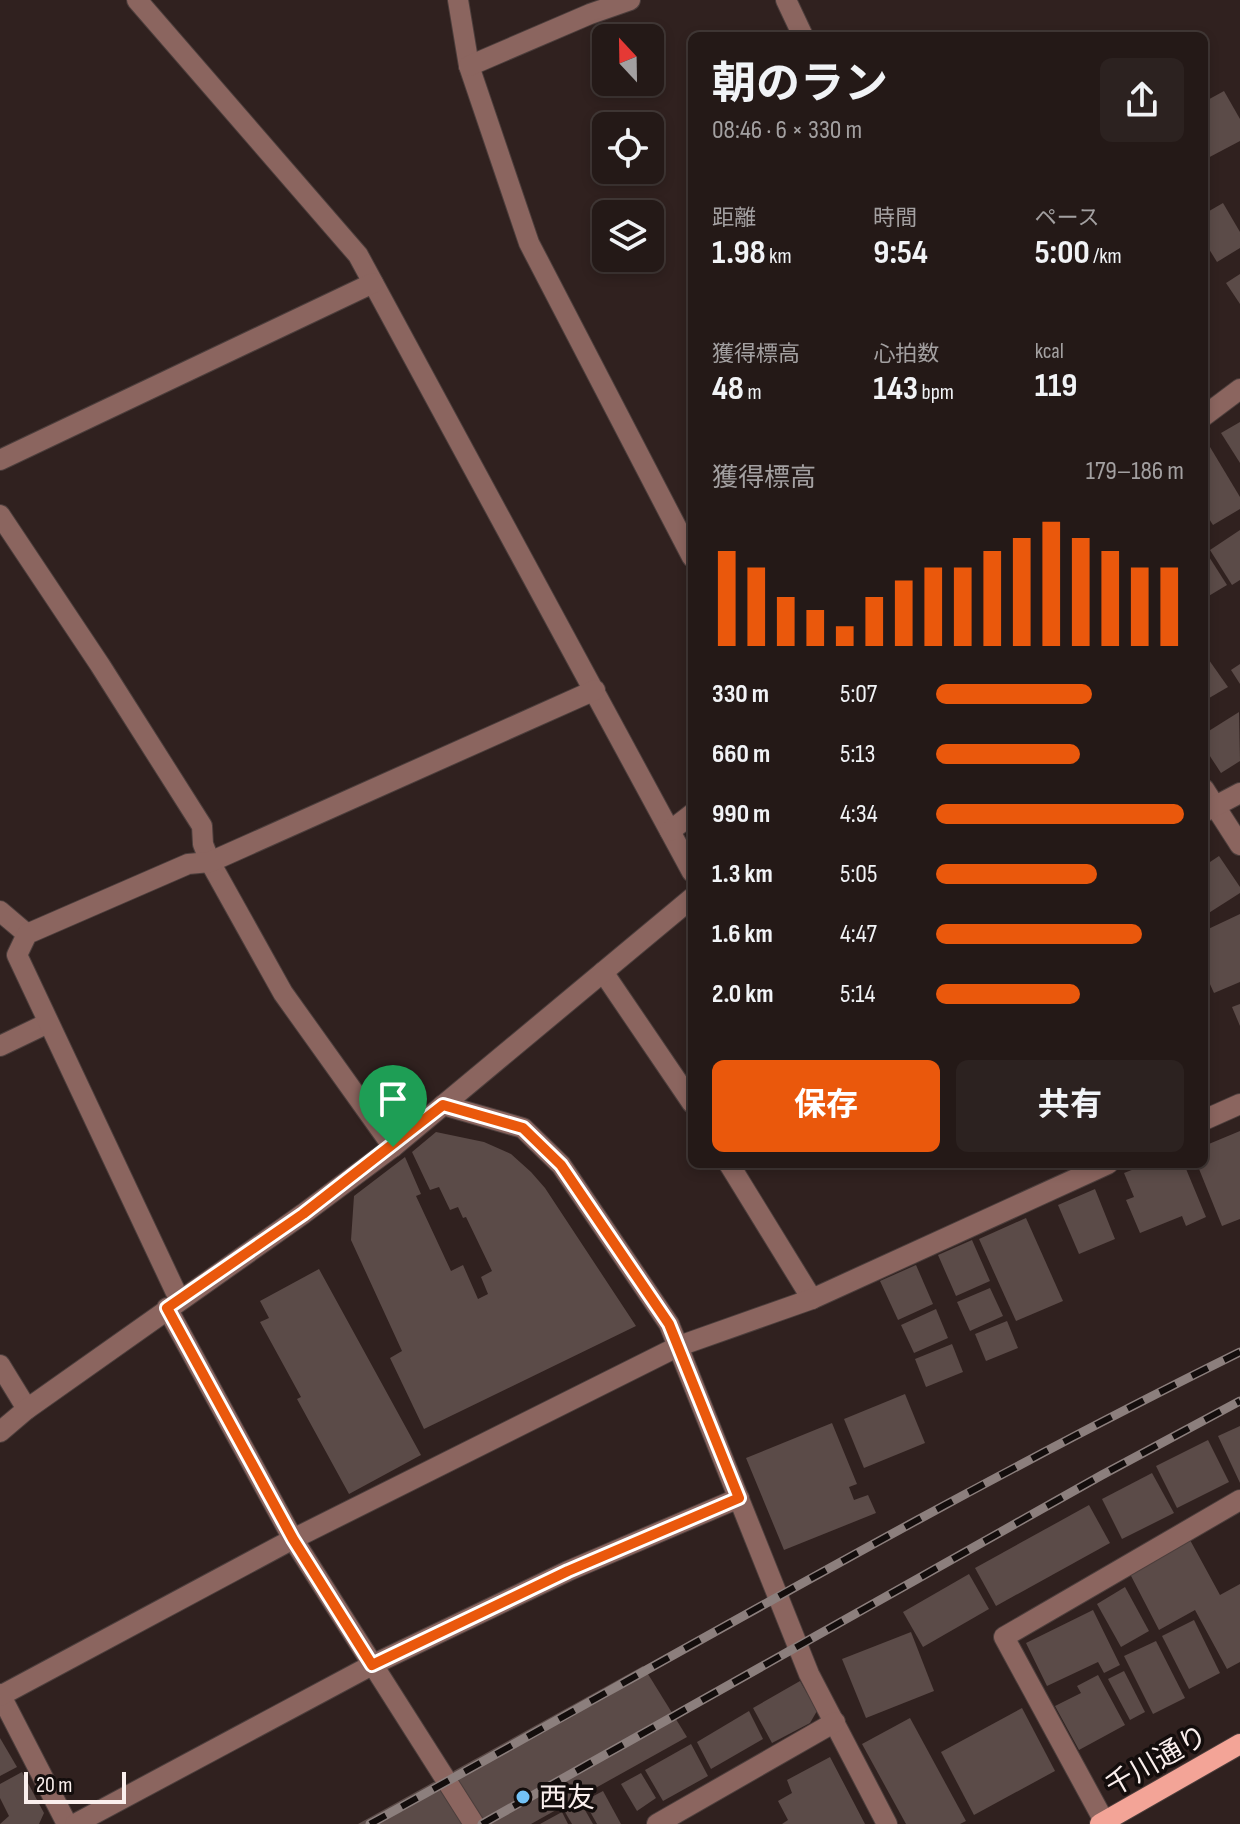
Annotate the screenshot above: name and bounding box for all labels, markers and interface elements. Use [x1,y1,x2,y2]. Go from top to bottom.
north arrow [592,24,664,96]
map controls [592,24,664,272]
text: 朝のラン [712,58,888,111]
button: share [1100,58,1184,142]
button: locate [592,112,664,184]
text: 08:46 · 6 × 330 m [712,115,862,146]
button: layers [592,200,664,272]
text: 距離 [712,205,756,232]
text: 時間 [873,205,917,232]
text: ペース [1035,205,1100,232]
text: 1.98 [712,232,766,273]
text: 9:54 [873,232,928,273]
text: 5:00 [1035,232,1090,273]
text: km [766,243,792,270]
text: /km [1090,243,1122,270]
text: kcal [1035,338,1064,365]
text: 獲得標高 [712,341,800,368]
text: 心拍数 [873,341,939,368]
text: 119 [1035,365,1077,406]
text: 48 [712,368,744,409]
text: 143 [873,368,918,409]
text: m [744,379,762,406]
text: bpm [918,379,954,406]
text: 179–186 m [1086,456,1184,487]
text: 獲得標高 [712,463,816,494]
text: 330 m [712,679,769,710]
text: 5:07 [840,679,877,710]
text: 660 m [712,739,770,770]
text: 5:13 [840,739,875,770]
text: 990 m [712,799,770,830]
text: 4:34 [840,799,878,830]
text: 1.3 km [712,859,773,890]
text: 5:05 [840,859,877,890]
text: 1.6 km [712,919,773,950]
text: 4:47 [840,919,877,950]
text: 2.0 km [712,979,773,1010]
text: 5:14 [840,979,875,1010]
button: 保存 [712,1060,940,1152]
button: 共有 [956,1060,1184,1152]
pin [359,1065,427,1147]
icon: arrive [371,1077,415,1121]
street label: 千川通り [1100,1719,1214,1804]
scale bar [24,1768,126,1804]
text: 20 m [36,1772,73,1799]
place label: 西友 [539,1782,595,1815]
marker: 西友 [514,1788,532,1806]

